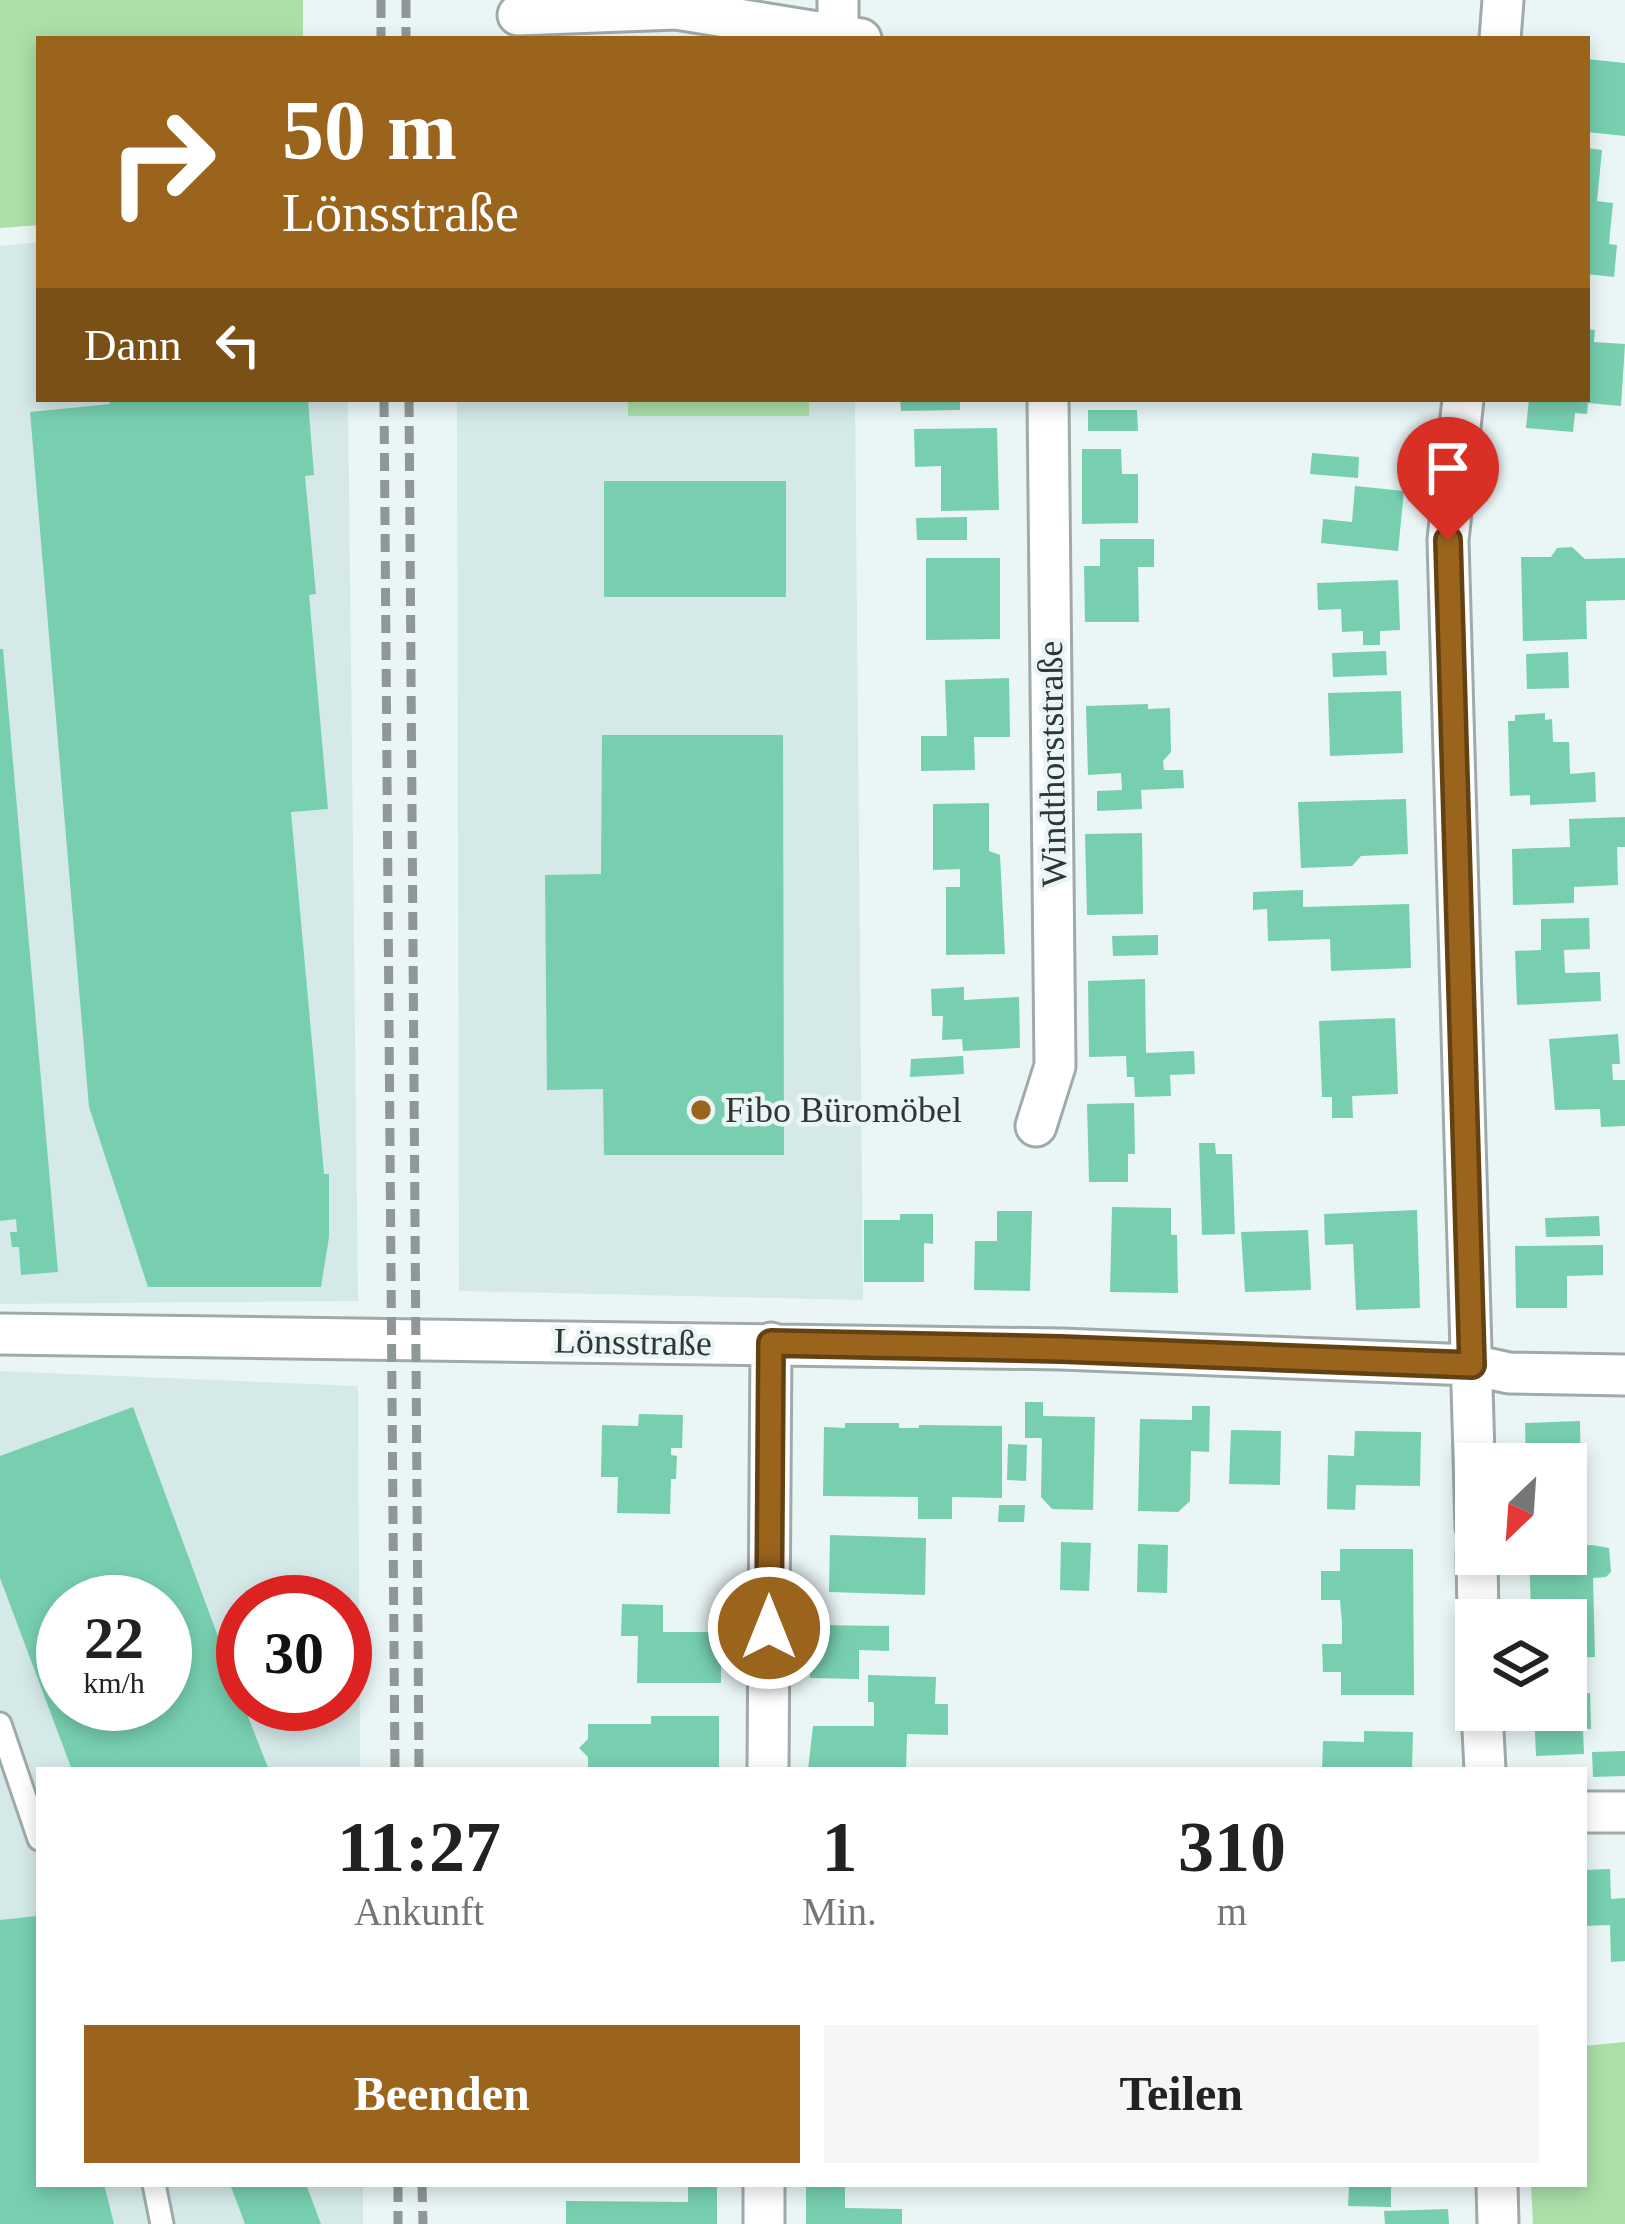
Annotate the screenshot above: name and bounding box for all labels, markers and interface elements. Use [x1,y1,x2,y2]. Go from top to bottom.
icon: right [84,84,240,240]
text: 50 m [282,84,457,177]
text: Lönsstraße [282,183,519,243]
icon: left [205,312,271,378]
text: Dann [84,320,181,370]
pin [1397,417,1499,540]
icon: arrive [1415,435,1481,501]
street label: Windthorststraße [1030,640,1074,888]
place label: Fibo Büromöbel [725,1090,962,1130]
marker: Fibo Büromöbel [688,1097,714,1123]
street label: Lönsstraße [554,1321,712,1363]
north arrow [1455,1443,1587,1575]
map controls [1455,1443,1587,1731]
position arrow [706,1565,832,1691]
speed limit sign: 30 [216,1575,372,1731]
button: layers [1455,1599,1587,1731]
text: 22 [84,1605,144,1671]
text: km/h [83,1666,145,1699]
text: 11:27 [337,1807,501,1887]
text: 1 [821,1807,857,1887]
text: 310 [1178,1807,1286,1887]
text: Ankunft [354,1890,484,1933]
text: Min. [802,1890,877,1933]
text: m [1217,1890,1247,1933]
button: Beenden [84,2025,800,2163]
button: Teilen [824,2025,1539,2163]

